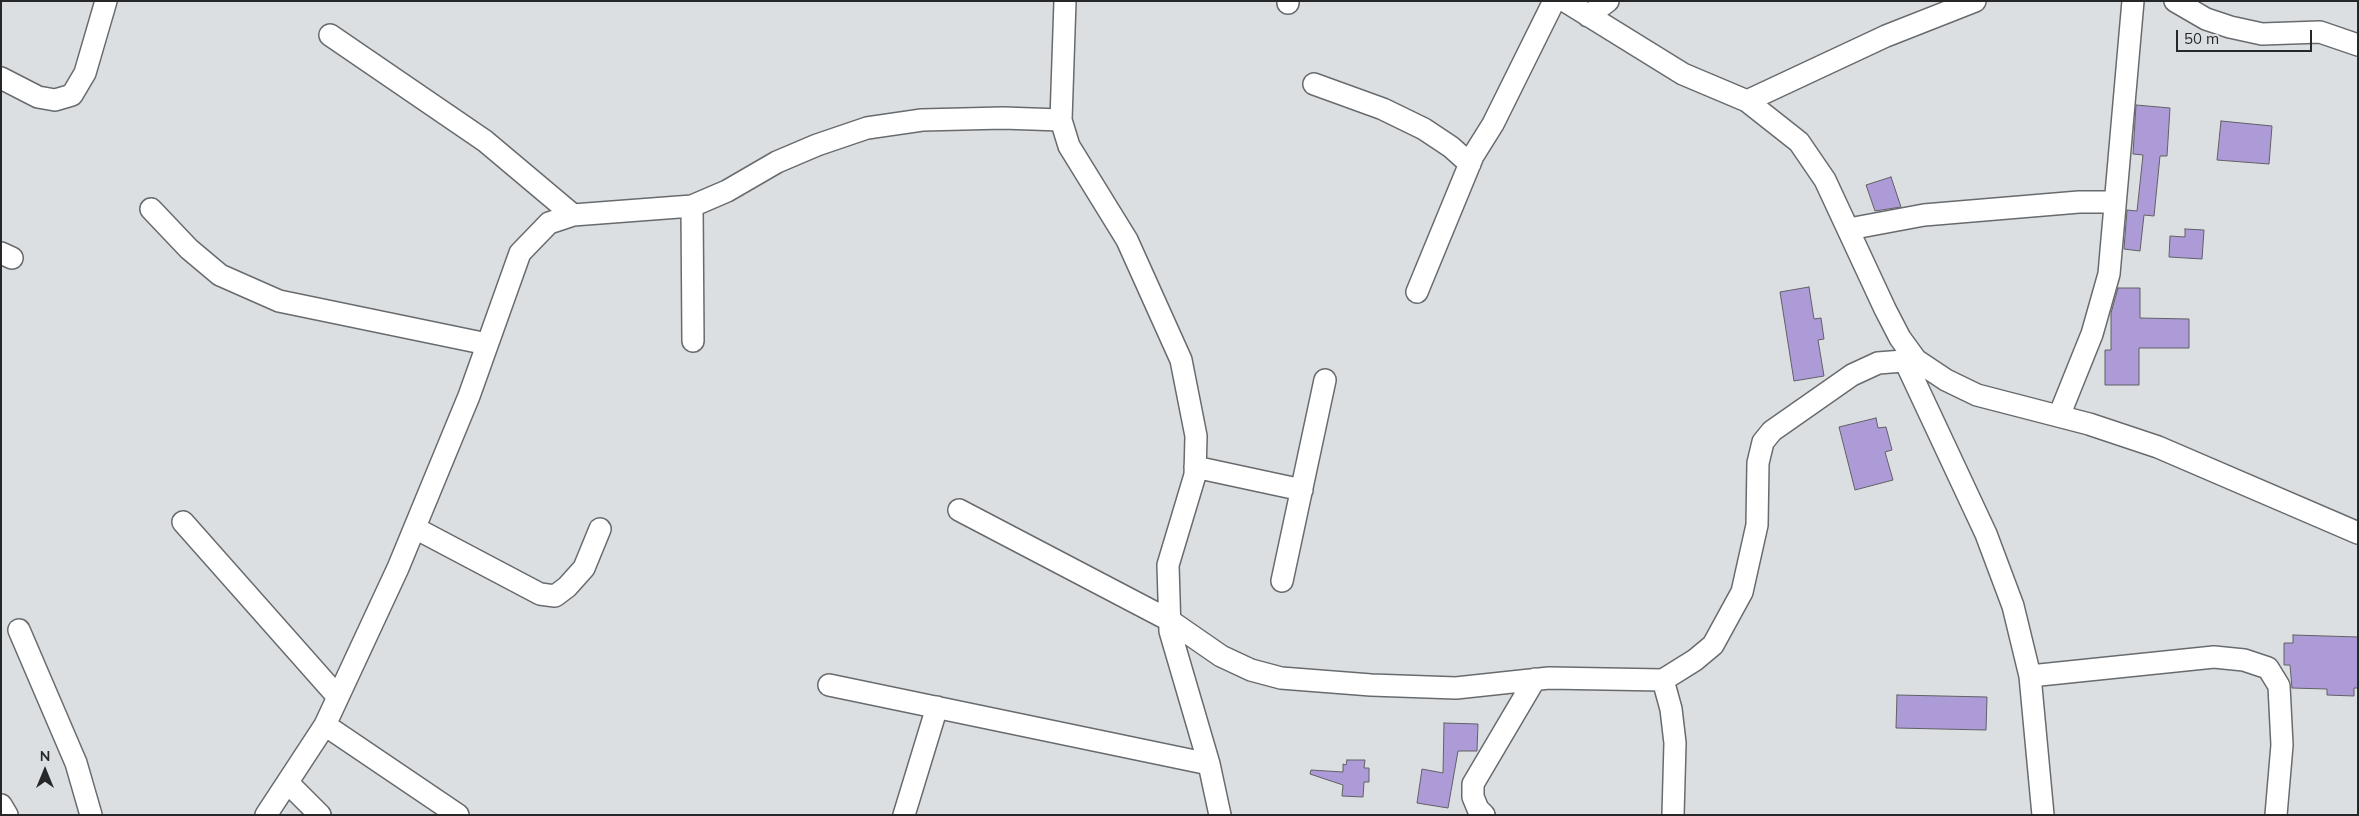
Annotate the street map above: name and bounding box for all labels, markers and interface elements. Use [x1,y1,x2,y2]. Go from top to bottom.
scale bar [2179,20,2315,52]
text: 50 m [2184,29,2219,48]
north arrow [20,746,70,796]
text: N [40,747,50,765]

